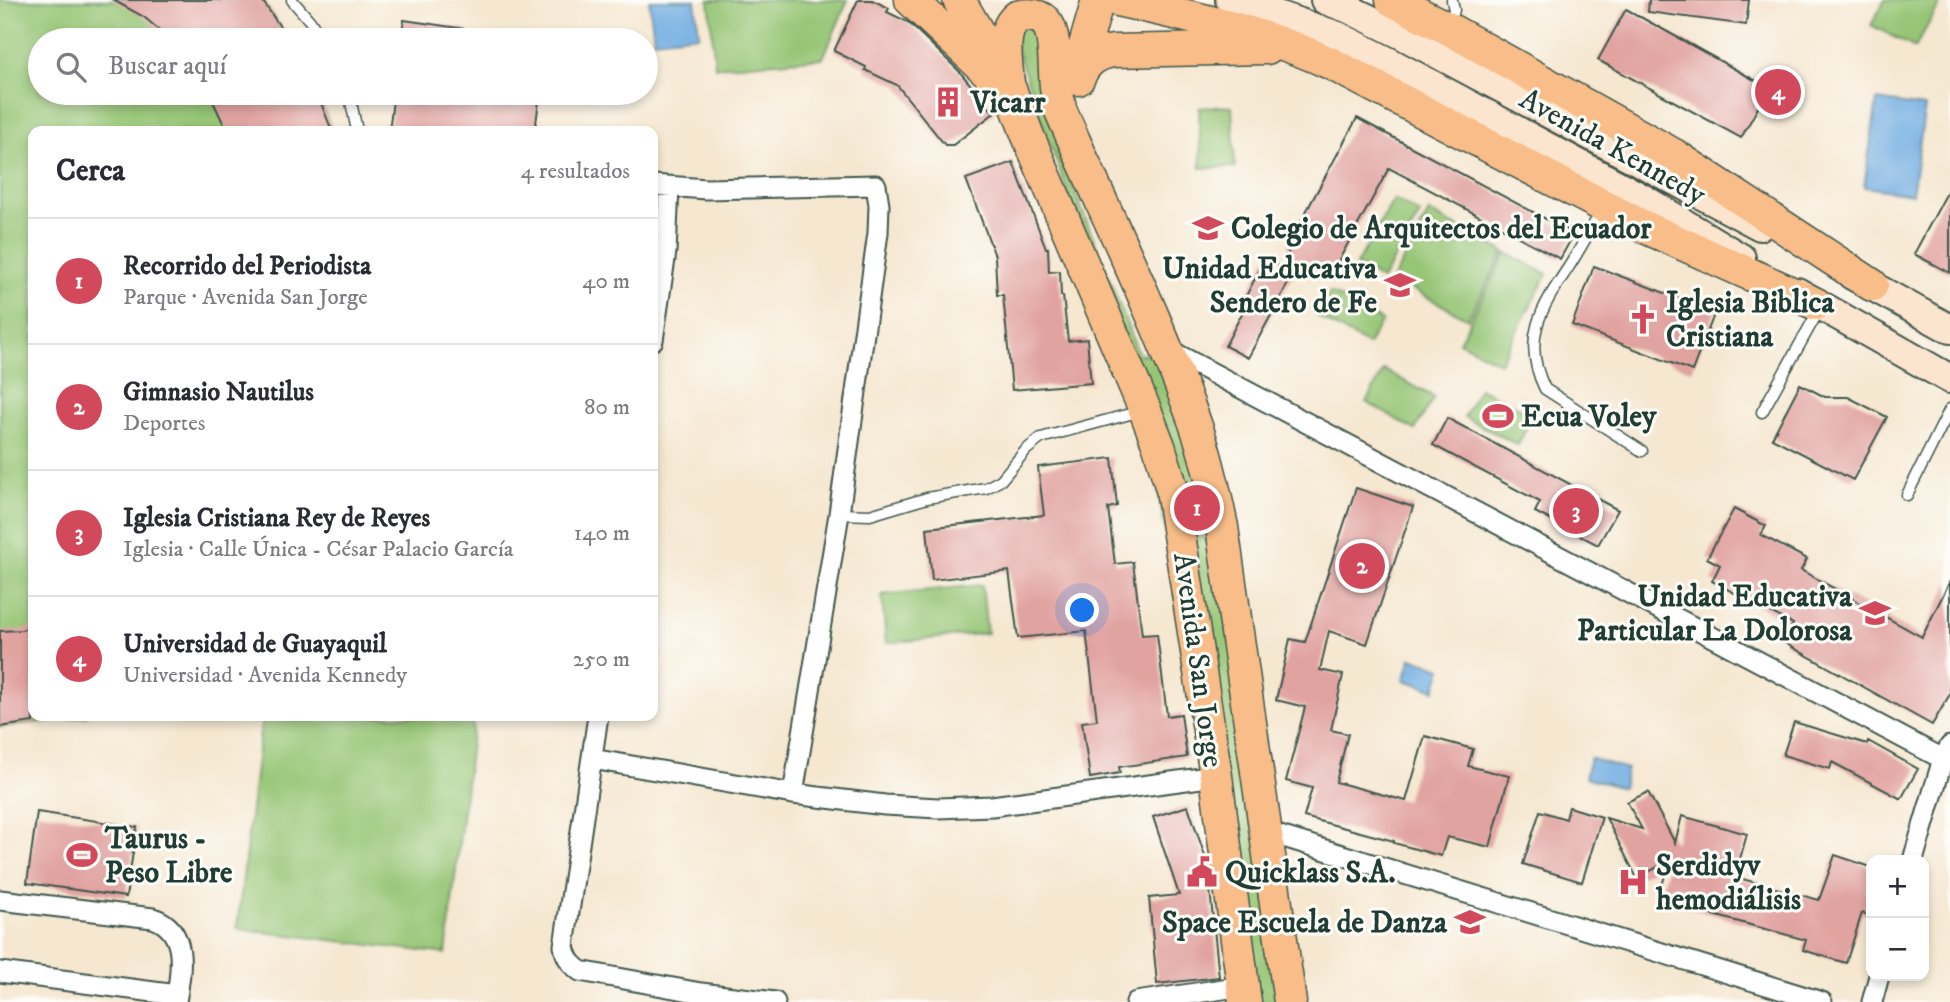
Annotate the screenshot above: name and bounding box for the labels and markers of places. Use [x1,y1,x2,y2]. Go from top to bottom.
pin: 4 [1755,66,1801,118]
building icon: Vicarr [931,85,965,119]
place label: Vicarr [970,85,1046,122]
school or university icon: Colegio de Arquitectos del Ecuador [1191,211,1225,245]
place label: Colegio de Arquitectos del Ecuador [1231,211,1652,248]
place label: Unidad Educativa Sendero de Fe [1162,251,1378,322]
school or university icon: Unidad Educativa Sendero de Fe [1383,268,1417,302]
place label: Iglesia Biblica Cristiana [1666,285,1835,356]
church icon: Iglesia Biblica Cristiana [1626,302,1660,336]
sports icon: Ecua Voley [1481,399,1515,433]
place label: Ecua Voley [1521,399,1657,436]
pin: 1 [1174,482,1220,534]
pin: 3 [1553,485,1599,537]
pin: 2 [1339,540,1385,592]
place label: Unidad Educativa Particular La Dolorosa [1577,579,1853,650]
school or university icon: Unidad Educativa Particular La Dolorosa [1858,596,1892,630]
place label: Taurus - Peso Libre [104,821,233,892]
sports icon: Taurus - Peso Libre [65,838,99,872]
place label: Serdidyv hemodiálisis [1655,848,1801,919]
public building icon: Quicklass S.A. [1185,855,1219,889]
place label: Quicklass S.A. [1225,855,1396,892]
hospital icon: Serdidyv hemodiálisis [1616,865,1650,899]
place label: Space Escuela de Danza [1162,905,1448,942]
school or university icon: Space Escuela de Danza [1453,905,1487,939]

